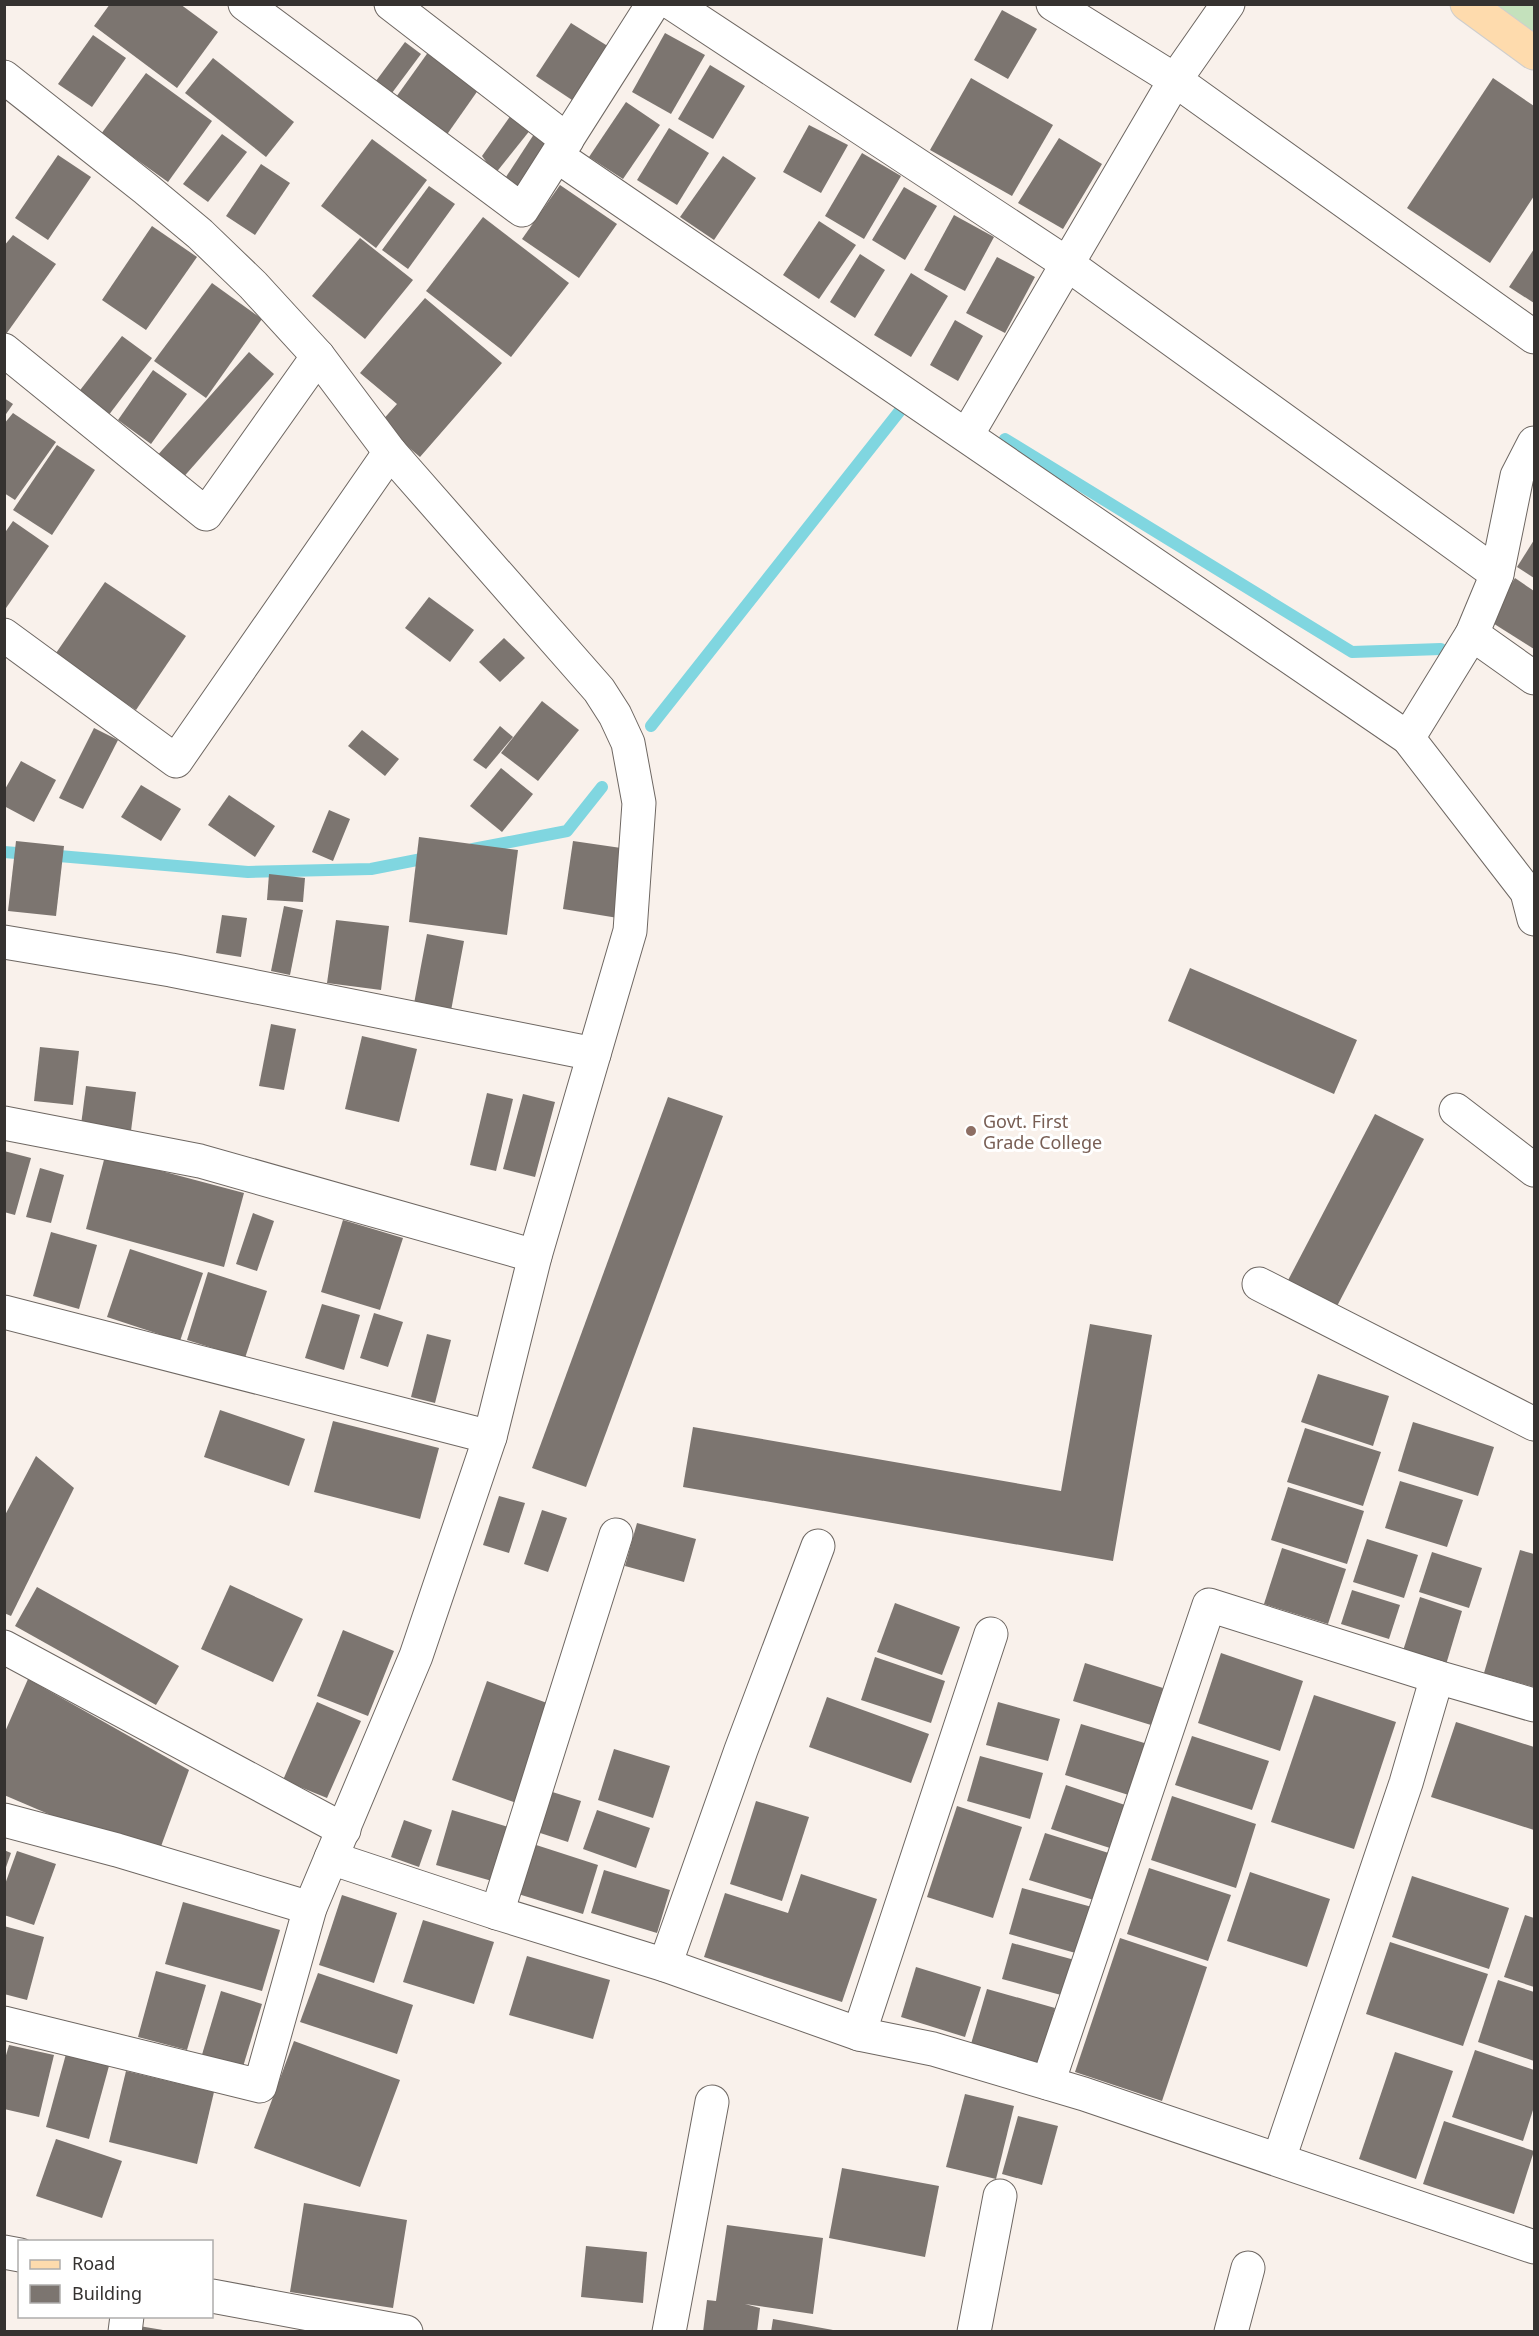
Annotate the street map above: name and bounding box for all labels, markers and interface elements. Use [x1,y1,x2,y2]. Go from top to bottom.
place label: Govt. First Grade College [983,1109,1102,1154]
marker: Govt. First Grade College [964,1124,978,1138]
legend [18,2240,213,2318]
text: Road [72,2251,115,2275]
text: Building [72,2281,142,2305]

